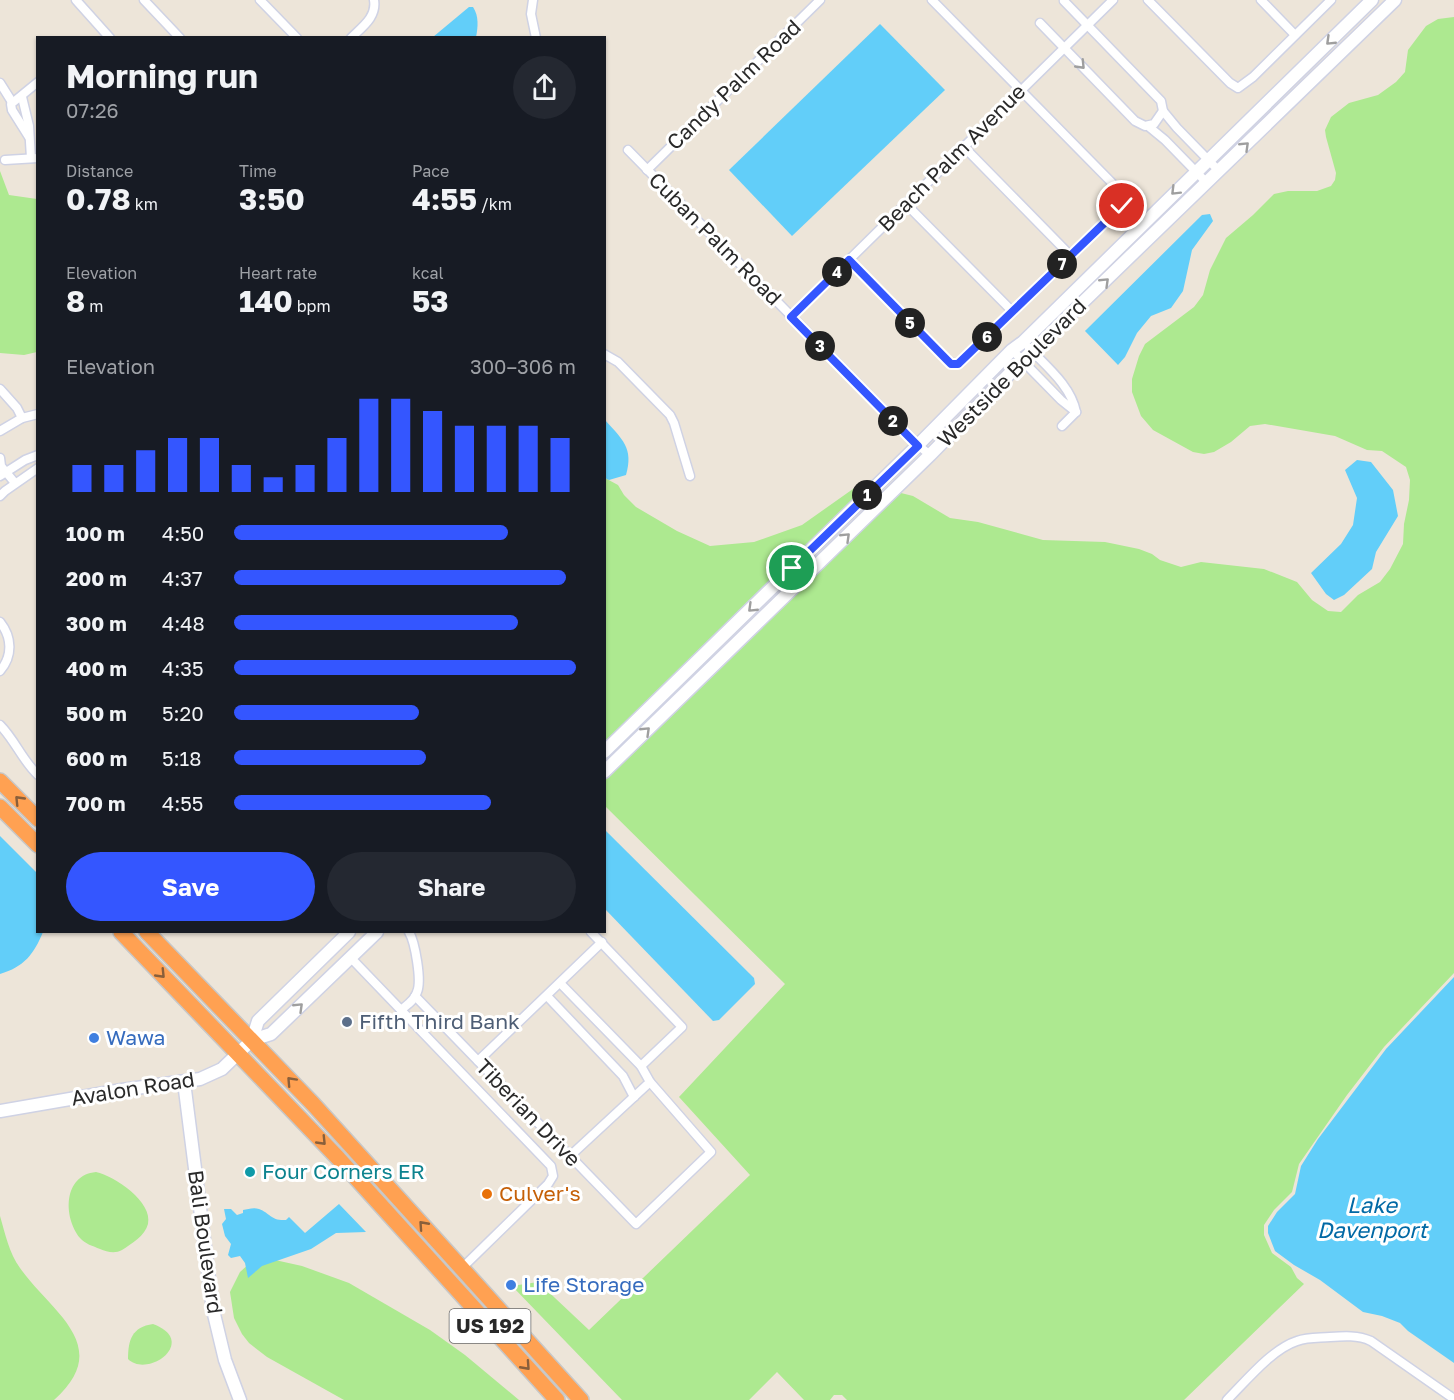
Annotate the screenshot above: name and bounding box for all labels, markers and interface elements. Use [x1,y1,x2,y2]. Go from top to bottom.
street label: Candy Palm Road [661,14,806,155]
one-way arrow [1327,33,1338,44]
text: Morning run [66,56,258,95]
button: share [513,56,576,119]
one-way arrow [1074,58,1085,68]
street label: Beach Palm Avenue [872,78,1030,236]
text: 07:26 [66,98,119,122]
one-way arrow [1238,142,1248,153]
text: Distance [66,161,133,181]
text: Time [239,161,277,181]
text: Pace [412,161,449,181]
street label: Cuban Palm Road [644,166,788,310]
pin [1096,180,1147,231]
text: 0.78 [66,181,131,217]
text: 3:50 [239,181,305,217]
text: 4:55 [412,181,477,217]
one-way arrow [1172,184,1183,195]
icon: check [1105,189,1138,222]
text: km [131,194,158,214]
text: /km [477,194,512,214]
pin: 7 [1047,249,1077,279]
text: 7 [1058,254,1066,274]
pin: 4 [822,257,852,287]
text: 4 [832,262,842,282]
text: Elevation [66,263,137,283]
text: Heart rate [239,263,317,283]
text: kcal [412,263,444,283]
one-way arrow [1097,278,1108,289]
text: 8 [66,283,85,319]
text: 140 [239,283,293,319]
text: 53 [412,283,449,319]
street label: Westside Boulevard [932,293,1091,452]
text: m [85,296,103,316]
text: bpm [293,296,331,316]
pin: 5 [895,308,925,338]
text: 5 [905,313,915,333]
pin: 6 [972,322,1002,352]
text: 6 [982,327,992,347]
pin: 3 [805,331,835,361]
text: 3 [815,336,825,356]
text: Elevation [66,354,155,378]
text: 300–306 m [470,354,576,378]
pin: 2 [878,406,908,436]
text: 2 [888,411,898,431]
pin: 1 [852,480,882,510]
text: 1 [863,485,871,505]
text: 100 m [66,521,125,545]
text: 4:50 [162,521,204,545]
one-way arrow [839,533,850,544]
pin [766,542,817,593]
icon: arrive [775,551,808,584]
text: 200 m [66,566,127,590]
text: 4:37 [162,566,203,590]
one-way arrow [748,600,759,611]
text: 300 m [66,611,127,635]
text: 4:48 [162,611,205,635]
text: 400 m [66,656,127,680]
text: 4:35 [162,656,204,680]
text: 500 m [66,701,127,725]
text: 5:20 [162,701,204,725]
one-way arrow [639,728,650,739]
text: 600 m [66,746,127,770]
text: 5:18 [162,746,202,770]
text: 700 m [66,791,125,815]
text: 4:55 [162,791,203,815]
one-way arrow [15,796,26,807]
button: Save [66,852,315,921]
button: Share [327,852,576,921]
one-way arrow [154,966,165,977]
one-way arrow [293,1003,303,1014]
place label: Fifth Third Bank [359,1008,520,1034]
marker: Fifth Third Bank [340,1015,354,1029]
place label: Wawa [106,1024,165,1050]
marker: Wawa [87,1031,101,1045]
street label: Tiberian Drive [471,1053,587,1172]
street label: Avalon Road [69,1065,196,1111]
one-way arrow [287,1077,298,1088]
one-way arrow [315,1134,326,1145]
place label: Four Corners ER [262,1158,425,1184]
marker: Four Corners ER [243,1165,257,1179]
street label: Bali Boulevard [183,1168,229,1316]
place label: Culver's [499,1180,581,1206]
marker: Culver's [480,1187,494,1201]
water label: Lake Davenport [1317,1191,1429,1243]
one-way arrow [419,1221,430,1232]
place label: Life Storage [523,1271,644,1297]
marker: Life Storage [504,1278,518,1292]
road number: US 192 [450,1309,530,1343]
one-way arrow [519,1359,530,1370]

